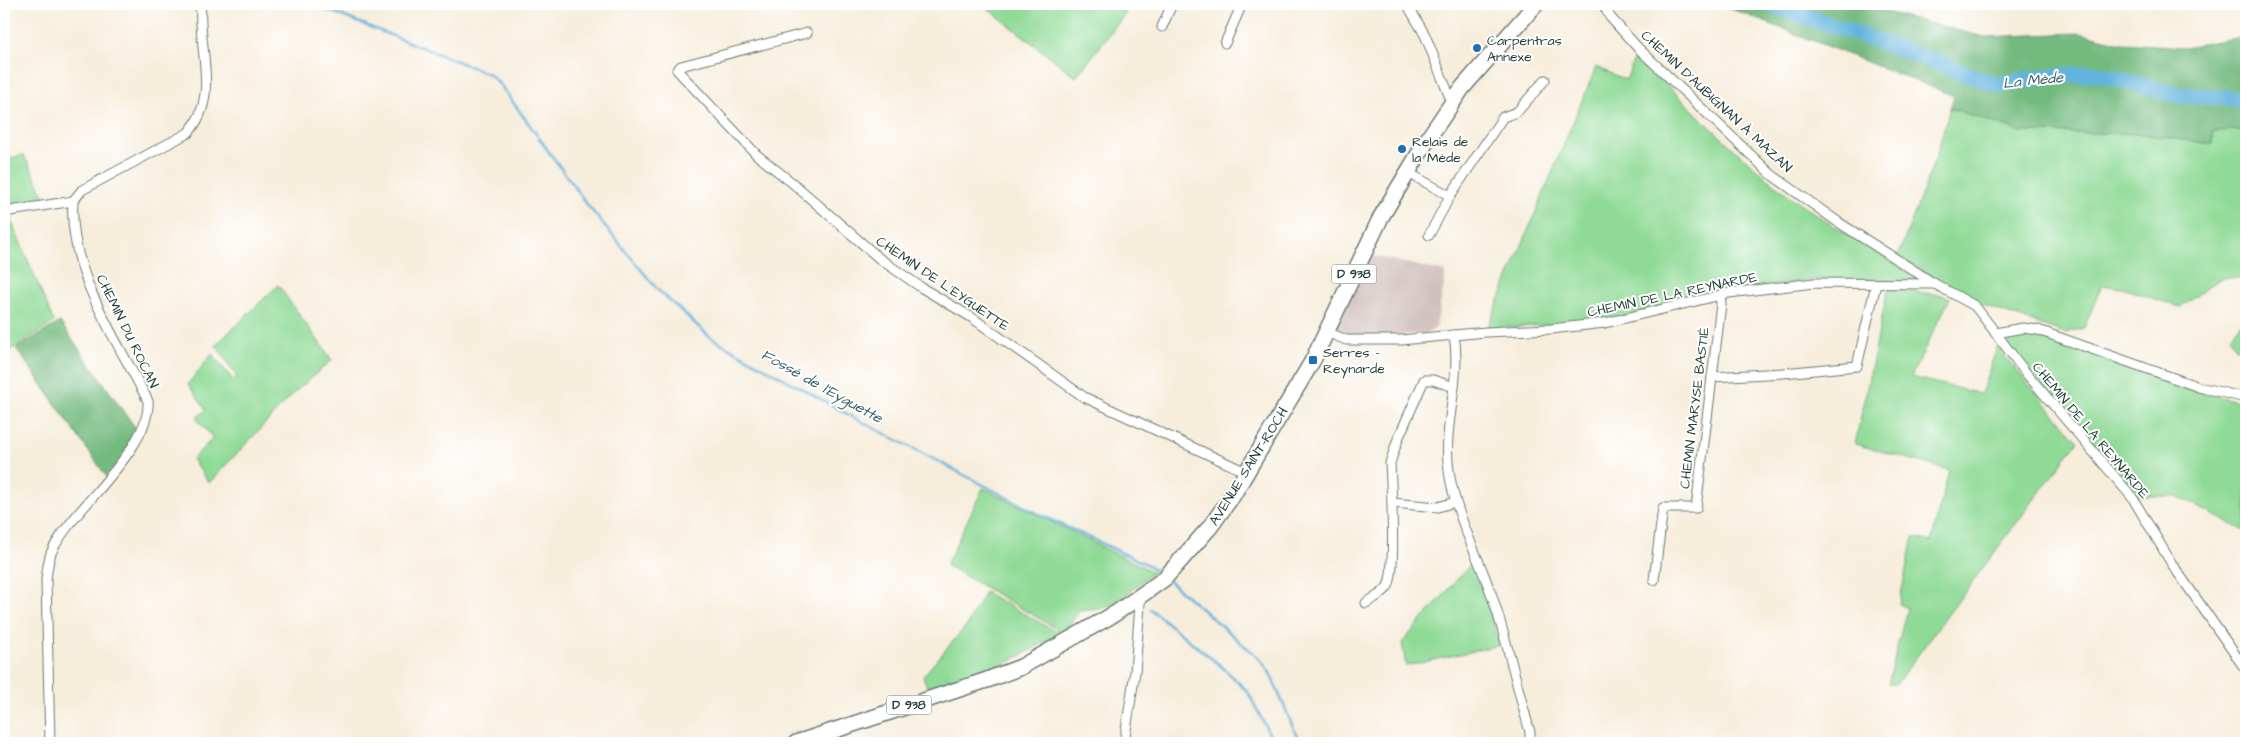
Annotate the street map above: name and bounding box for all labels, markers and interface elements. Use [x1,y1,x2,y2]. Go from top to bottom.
street label: CHEMIN D'AUBIGNAN À MAZAN [1636,26,1797,178]
place label: Carpentras Annexe [1487,31,1562,67]
marker: Carpentras Annexe [1471,42,1483,54]
water label: La Mède [2002,67,2065,94]
place label: Relais de la Mède [1412,132,1469,168]
marker: Relais de la Mède [1396,143,1408,155]
street label: CHEMIN DE L'EYGUETTE [872,232,1014,336]
road number: D 938 [1332,264,1376,284]
street label: CHEMIN DE LA REYNARDE [1586,267,1760,323]
street label: CHEMIN DU ROCAN [91,271,163,392]
street label: CHEMIN MARYSE BASTIÉ [1675,325,1715,490]
place label: Serres - Reynarde [1323,343,1385,379]
water label: Fossé de l'Eyguette [757,344,887,430]
marker: Serres - Reynarde [1307,354,1319,366]
street label: CHEMIN DE LA REYNARDE [2027,358,2154,504]
street label: AVENUE SAINT-ROCH [1204,403,1294,530]
road number: D 938 [886,696,932,714]

